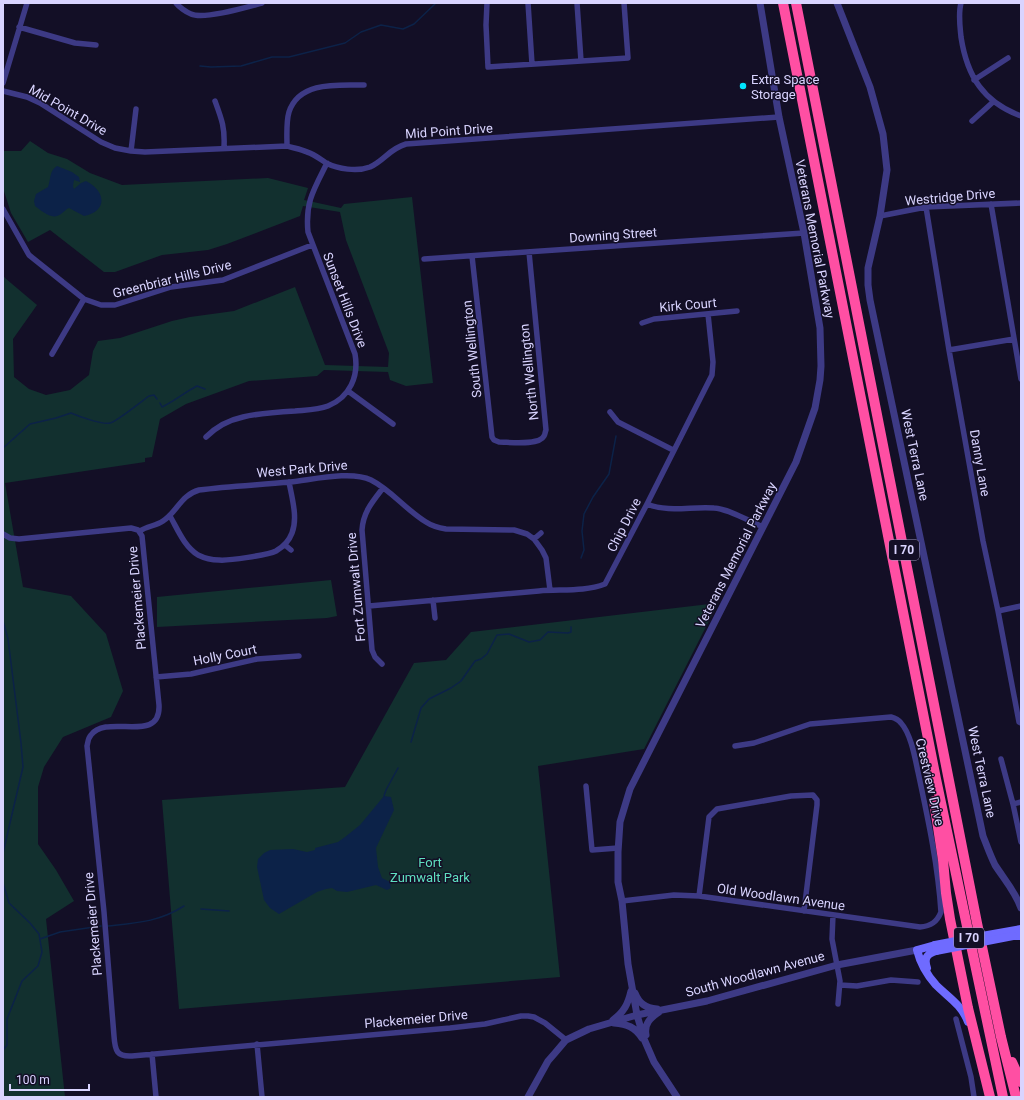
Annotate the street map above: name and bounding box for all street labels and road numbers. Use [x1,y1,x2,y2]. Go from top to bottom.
street label: Mid Point Drive [26,82,110,138]
street label: Mid Point Drive [405,120,493,142]
street label: Veterans Memorial Parkway [792,158,838,320]
street label: Westridge Drive [904,186,996,208]
street label: Downing Street [569,224,657,246]
street label: Sunset Hills Drive [320,250,370,350]
street label: Greenbriar Hills Drive [111,257,233,301]
street label: Kirk Court [659,295,717,315]
street label: South Wellington [459,300,485,398]
street label: North Wellington [516,323,542,421]
street label: West Terra Lane [898,408,932,502]
street label: Danny Lane [967,428,993,498]
street label: West Park Drive [256,458,348,480]
street label: Veterans Memorial Parkway [693,480,779,630]
street label: Chip Drive [604,495,644,554]
street label: Fort Zumwalt Drive [344,532,368,642]
road number: I 70 [889,540,919,560]
street label: Plackemeier Drive [125,546,149,650]
street label: Holly Court [192,641,258,669]
street label: West Terra Lane [965,725,999,819]
street label: Crestview Drive [913,737,947,827]
street label: Plackemeier Drive [81,872,105,976]
street label: Old Woodlawn Avenue [716,881,846,913]
road number: I 70 [954,928,984,948]
street label: South Woodlawn Avenue [684,948,826,1000]
street label: Plackemeier Drive [364,1007,468,1031]

